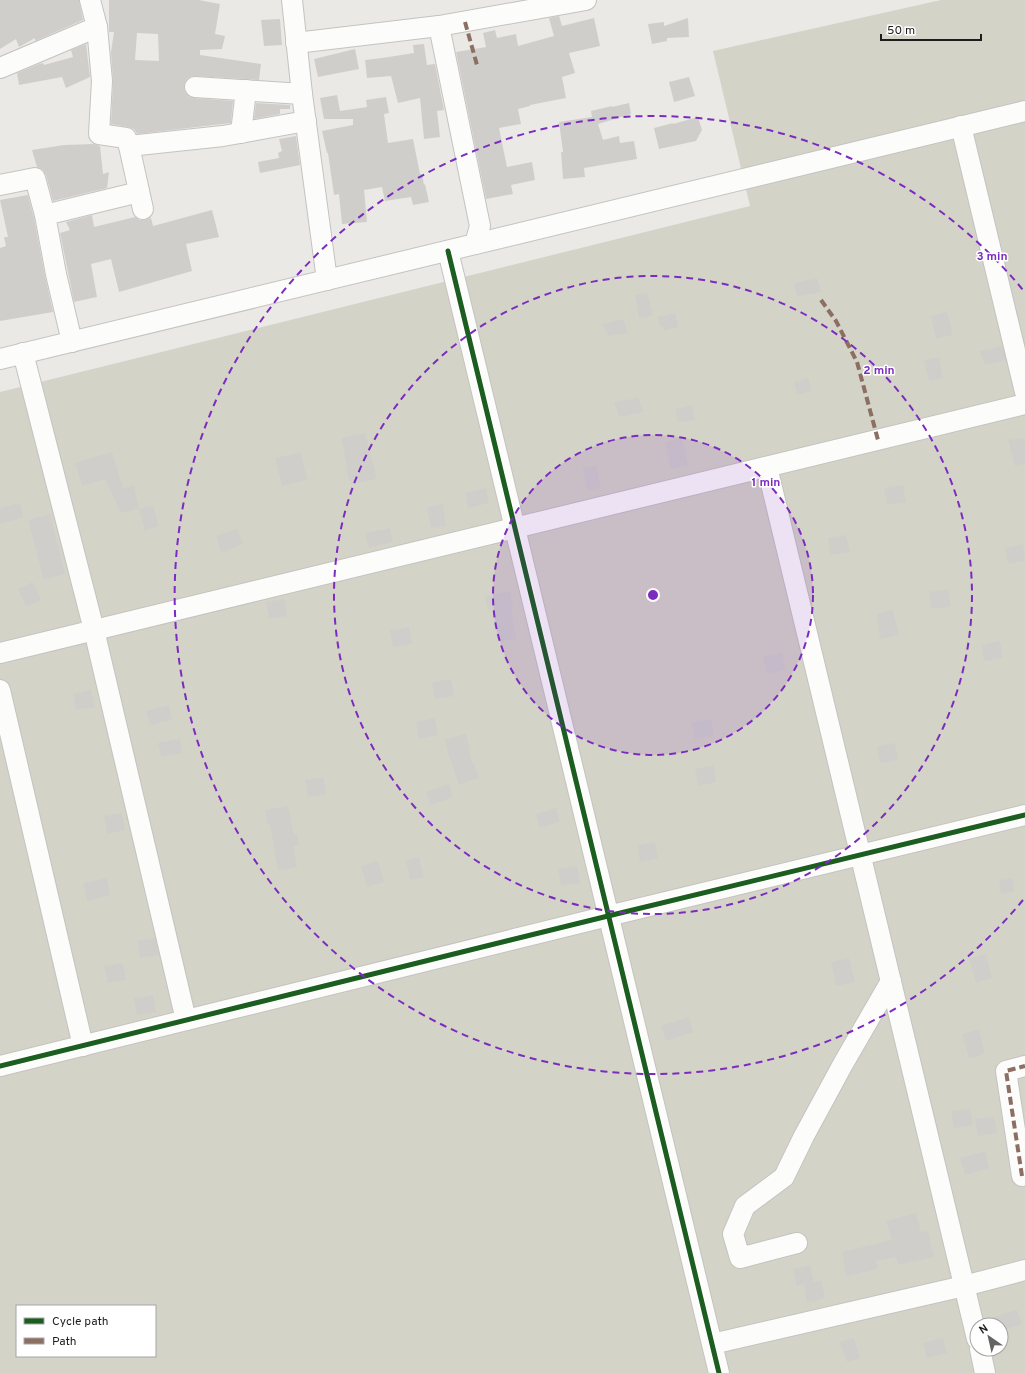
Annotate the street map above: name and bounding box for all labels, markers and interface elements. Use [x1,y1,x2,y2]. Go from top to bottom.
scale bar [881,16,981,42]
text: 50 m [887,23,915,39]
text: 3 min [976,249,1008,265]
text: 2 min [863,363,895,379]
text: 1 min [752,475,780,491]
centre of rings [646,588,660,602]
legend [16,1305,156,1357]
text: Cycle path [52,1314,109,1330]
north arrow [969,1317,1009,1357]
text: N [977,1322,991,1338]
text: Path [52,1334,77,1350]

